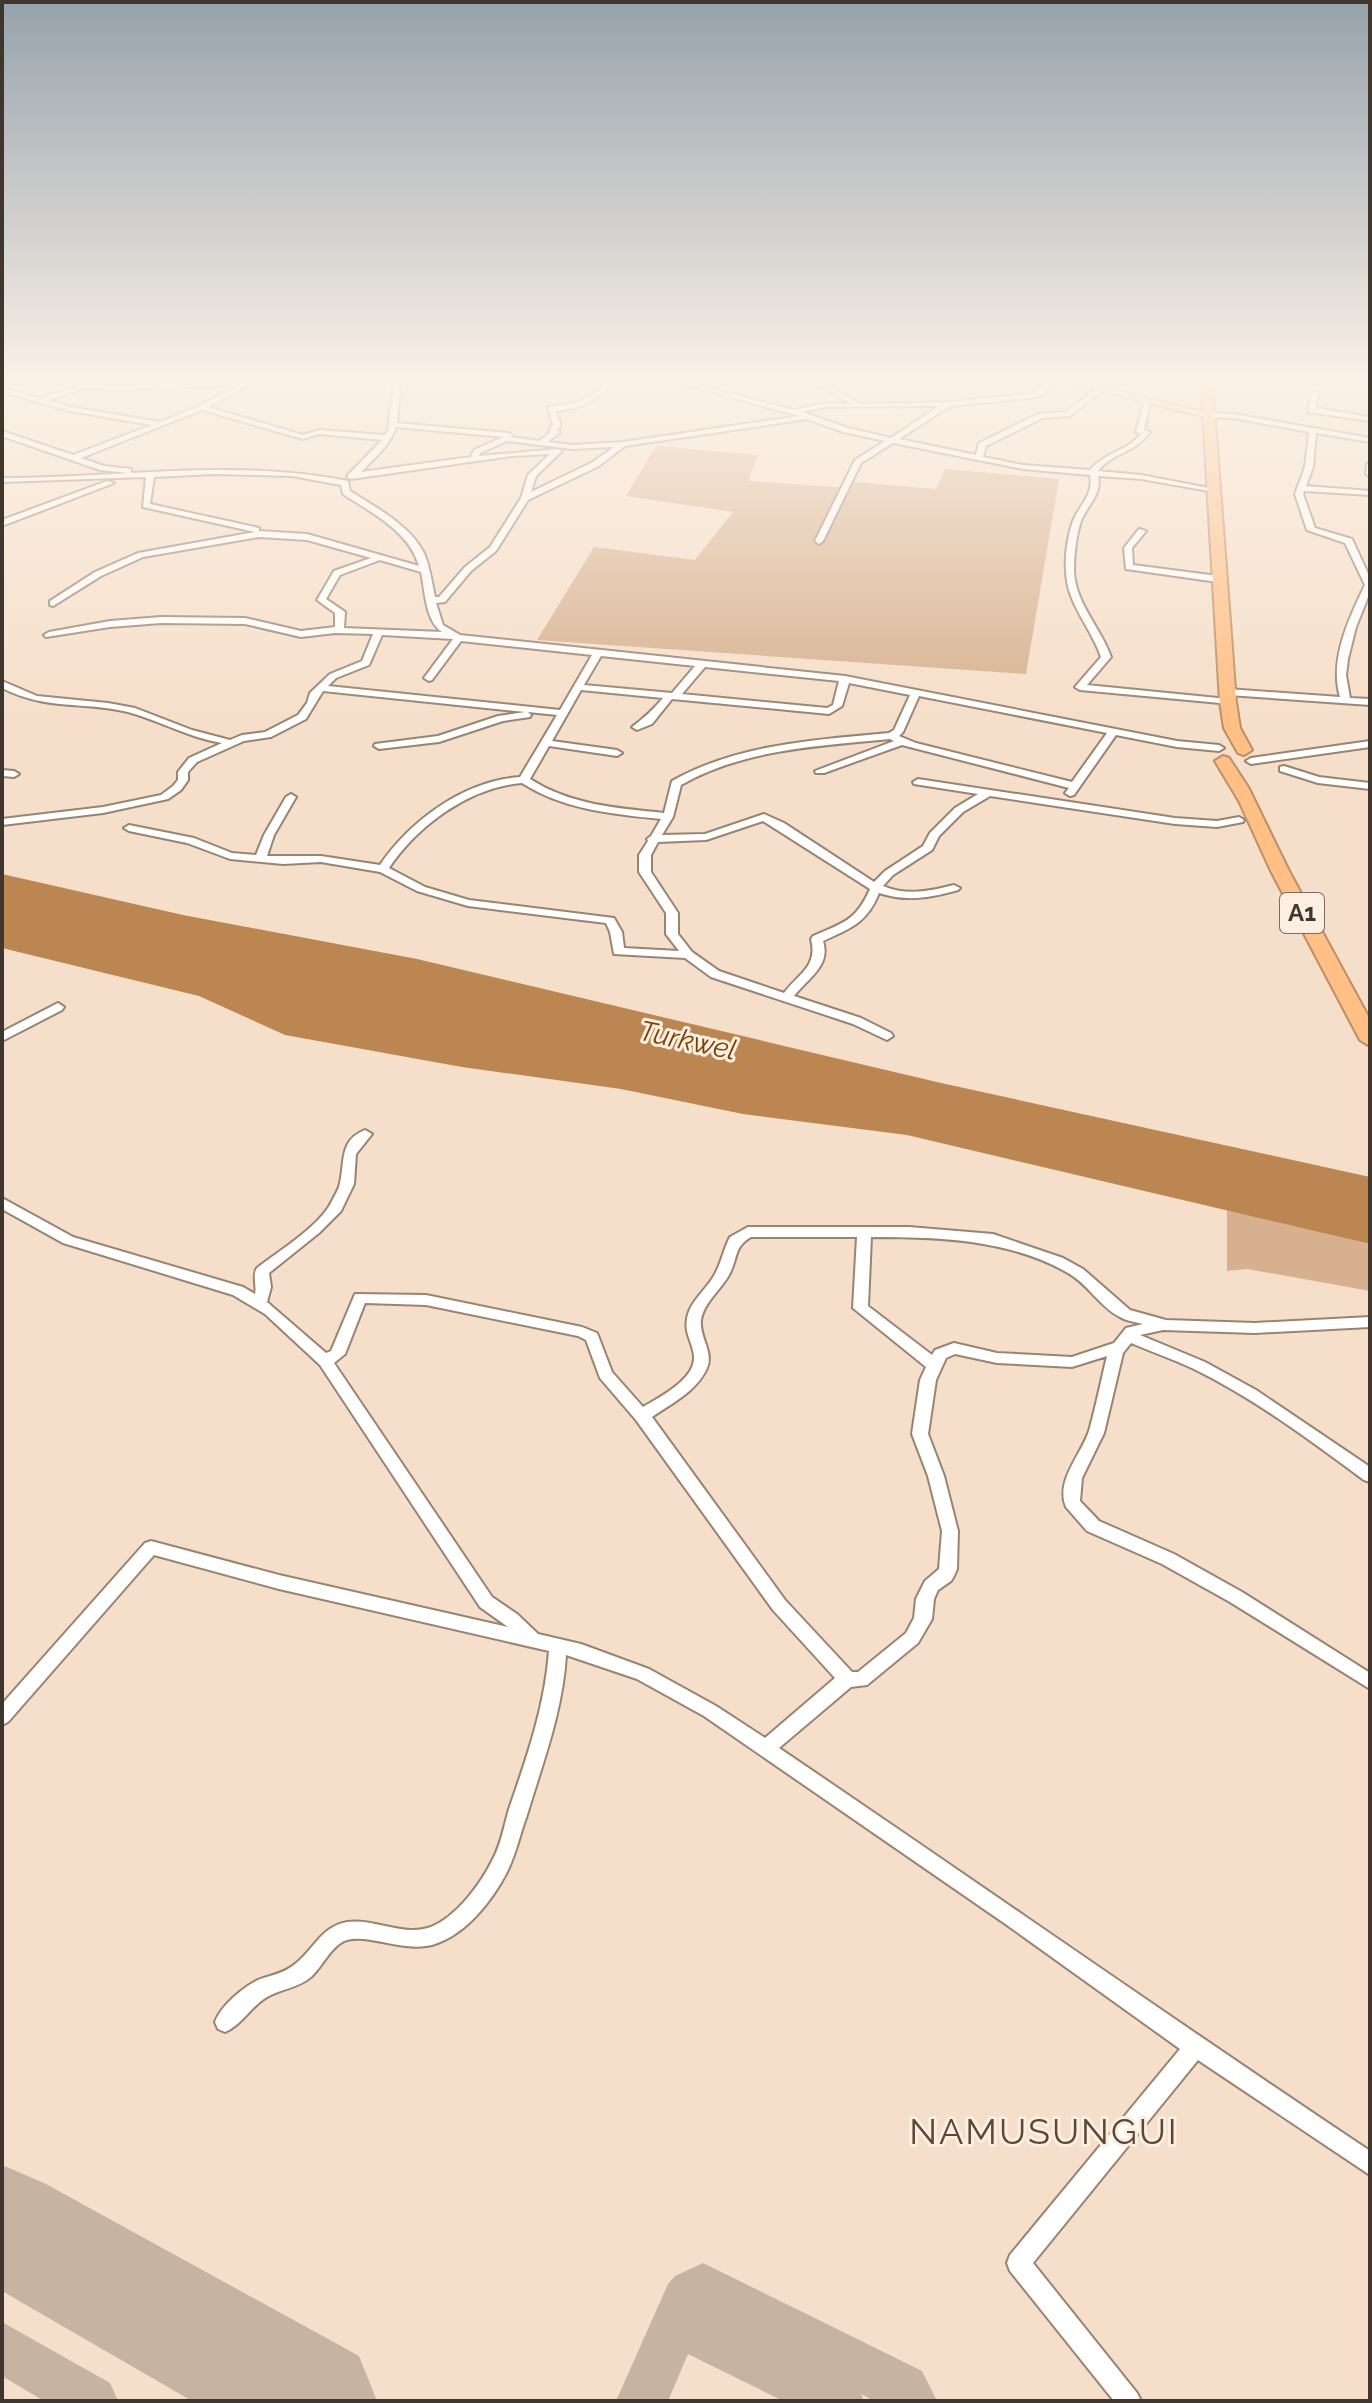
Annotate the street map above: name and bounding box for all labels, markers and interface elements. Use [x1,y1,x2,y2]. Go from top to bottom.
road number: A1 [1280,893,1324,933]
water label: Turkwel [637,1014,739,1067]
district label: NAMUSUNGUI [909,2110,1179,2152]

